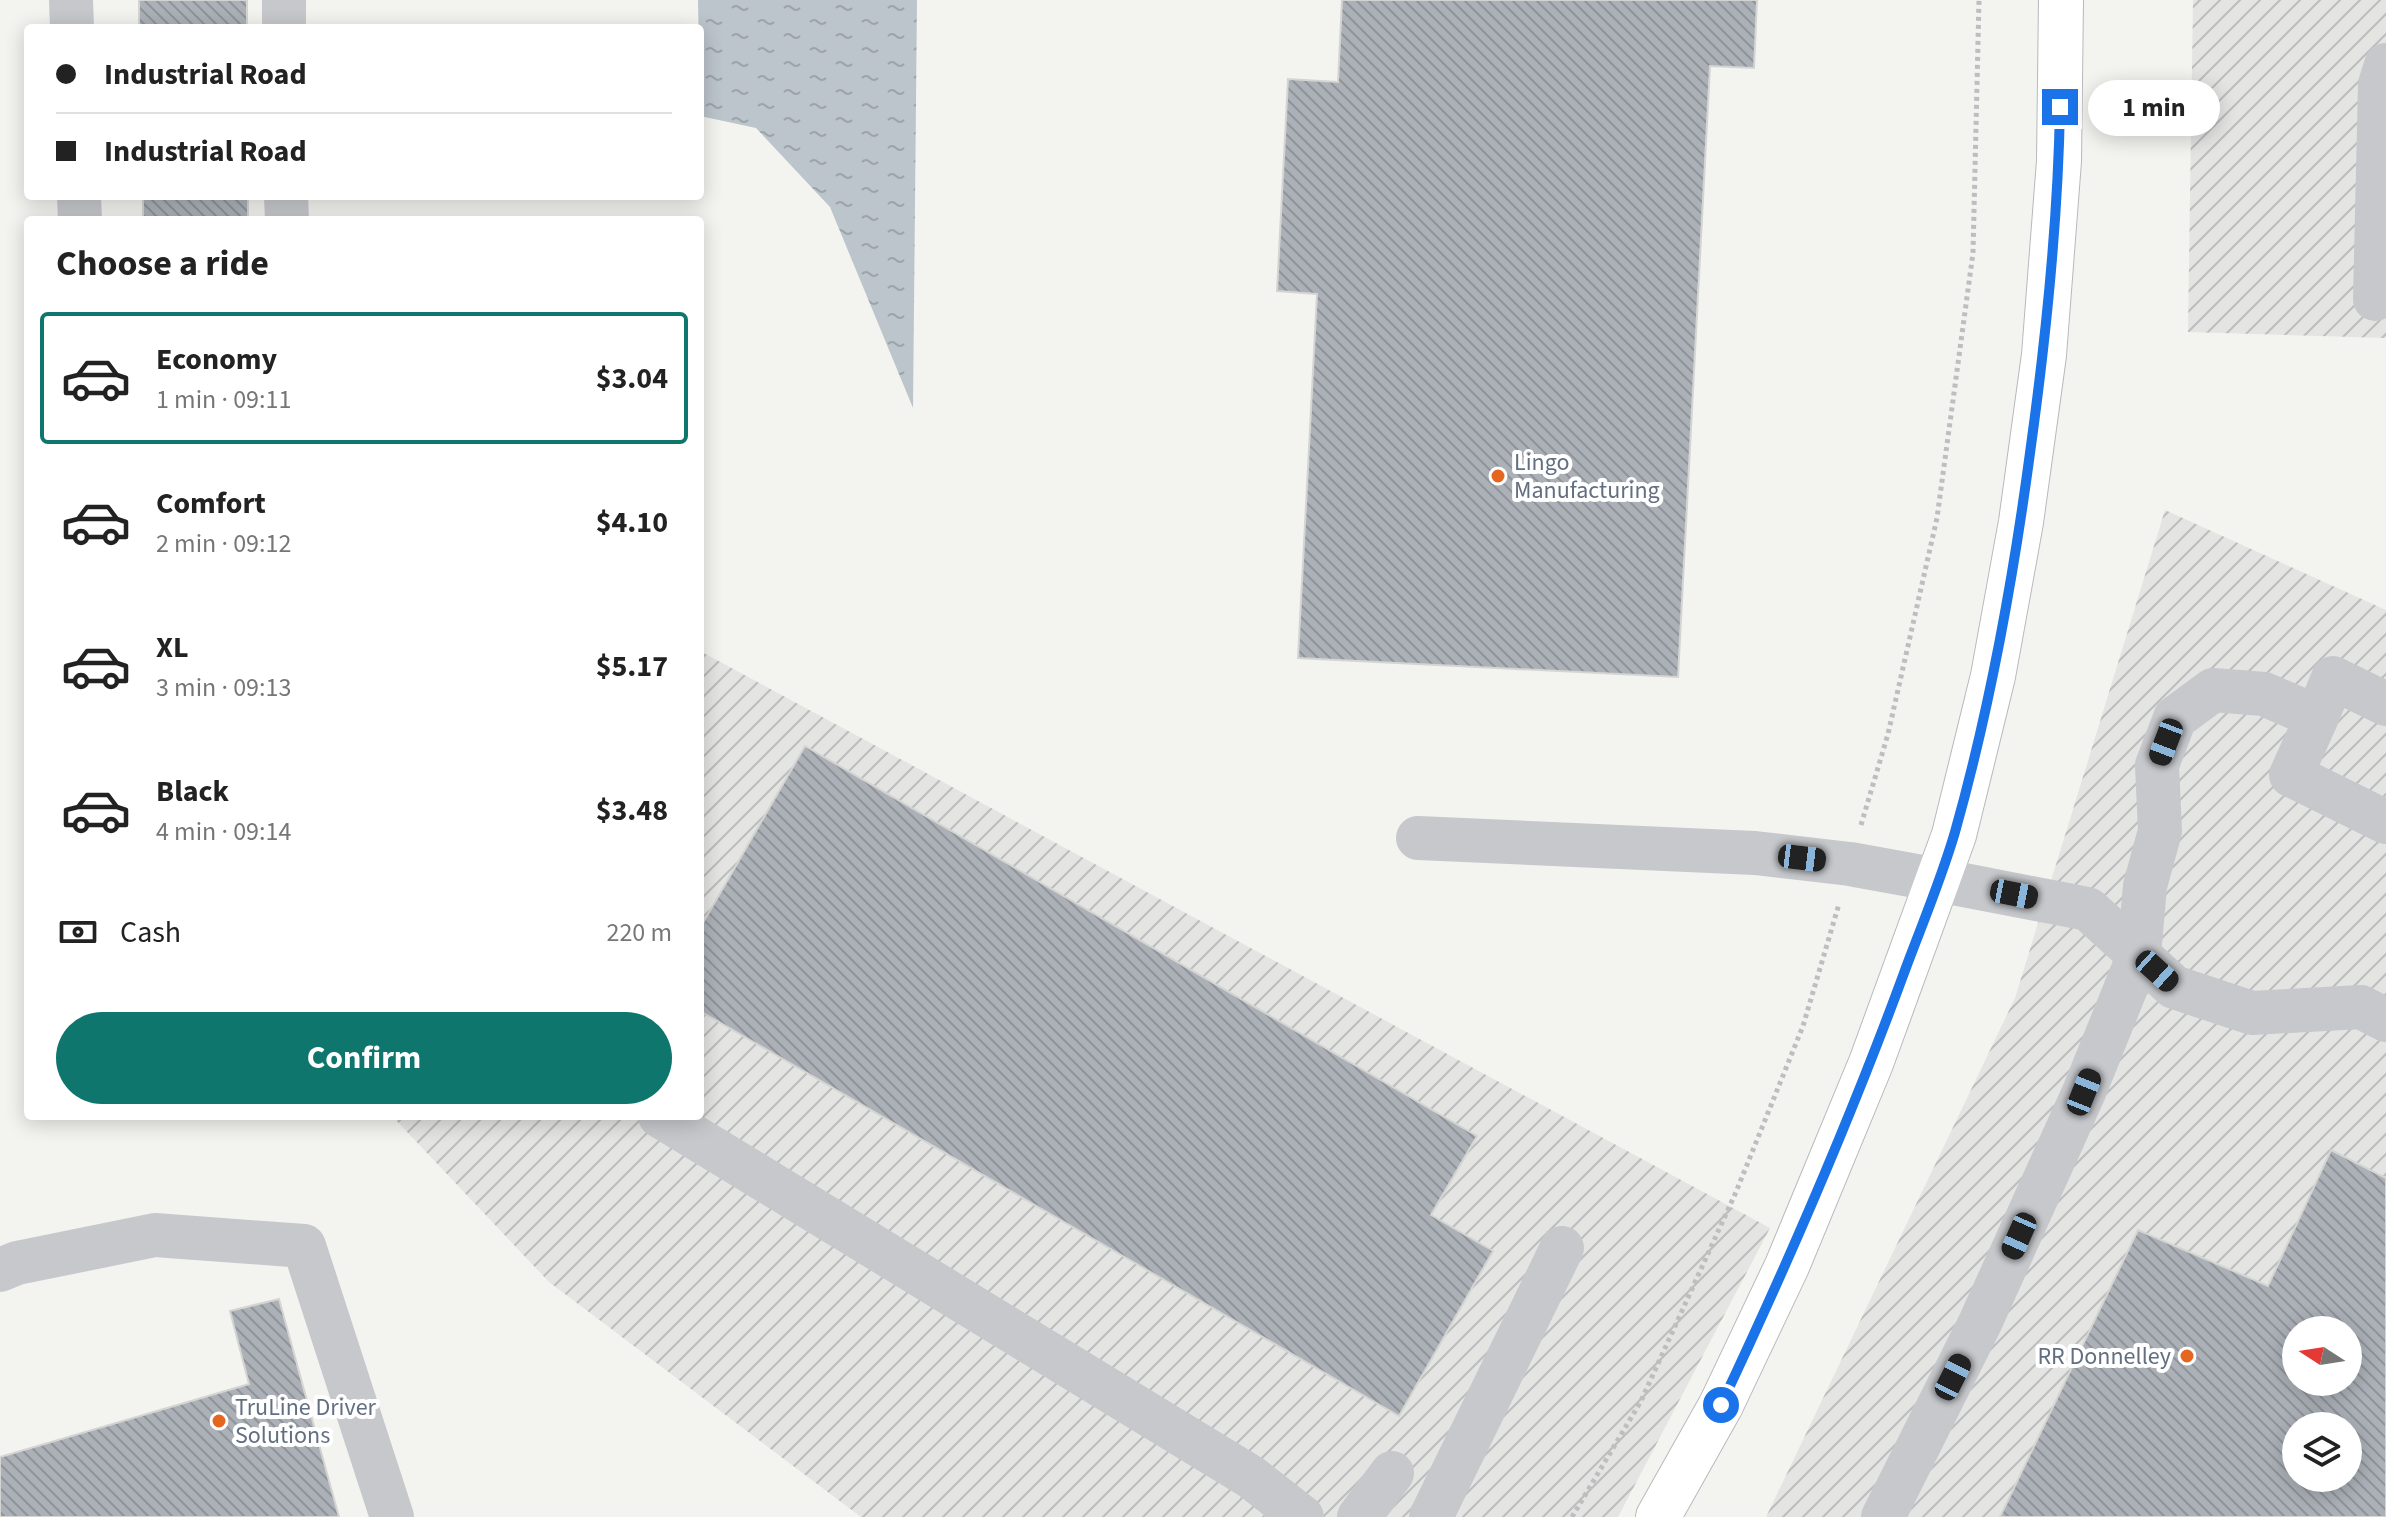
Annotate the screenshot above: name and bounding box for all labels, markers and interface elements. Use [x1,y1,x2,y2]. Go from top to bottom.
text: Industrial Road [104,53,307,96]
callout: 1 min [2088,79,2220,135]
route end [2042,89,2078,125]
text: 1 min [2122,89,2186,126]
text: Industrial Road [104,130,307,173]
text: Choose a ride [56,238,269,289]
text: Economy [156,338,277,381]
icon: car [60,342,132,414]
text: $3.04 [596,357,668,400]
text: 1 min · 09:11 [156,381,291,418]
place label: Lingo Manufacturing [1514,445,1660,508]
marker: Lingo Manufacturing [1489,467,1507,485]
text: Comfort [156,482,266,525]
icon: car [60,486,132,558]
text: $4.10 [596,501,668,544]
text: 2 min · 09:12 [156,525,291,562]
text: XL [156,626,189,669]
icon: car [60,630,132,702]
text: $5.17 [596,645,668,688]
text: 3 min · 09:13 [156,669,291,706]
car [2146,715,2186,769]
text: Black [156,770,229,813]
icon: car [60,774,132,846]
text: $3.48 [596,789,668,832]
text: 4 min · 09:14 [156,813,291,850]
car [1777,843,1827,873]
car [1988,878,2040,910]
icon: cash [56,910,100,954]
text: Cash [120,911,181,954]
text: 220 m [606,914,672,951]
car [2131,946,2183,996]
button: Confirm [56,1012,672,1104]
car [2064,1065,2104,1119]
car [1998,1209,2040,1263]
north arrow [2282,1316,2362,1396]
map controls [2282,1316,2362,1492]
place label: RR Donnelley [2037,1339,2171,1374]
marker: RR Donnelley [2178,1347,2196,1365]
car [1931,1350,1975,1404]
route start [1703,1387,1739,1423]
place label: TruLine Driver Solutions [235,1390,377,1453]
marker: TruLine Driver Solutions [210,1412,228,1430]
button: layers [2282,1412,2362,1492]

